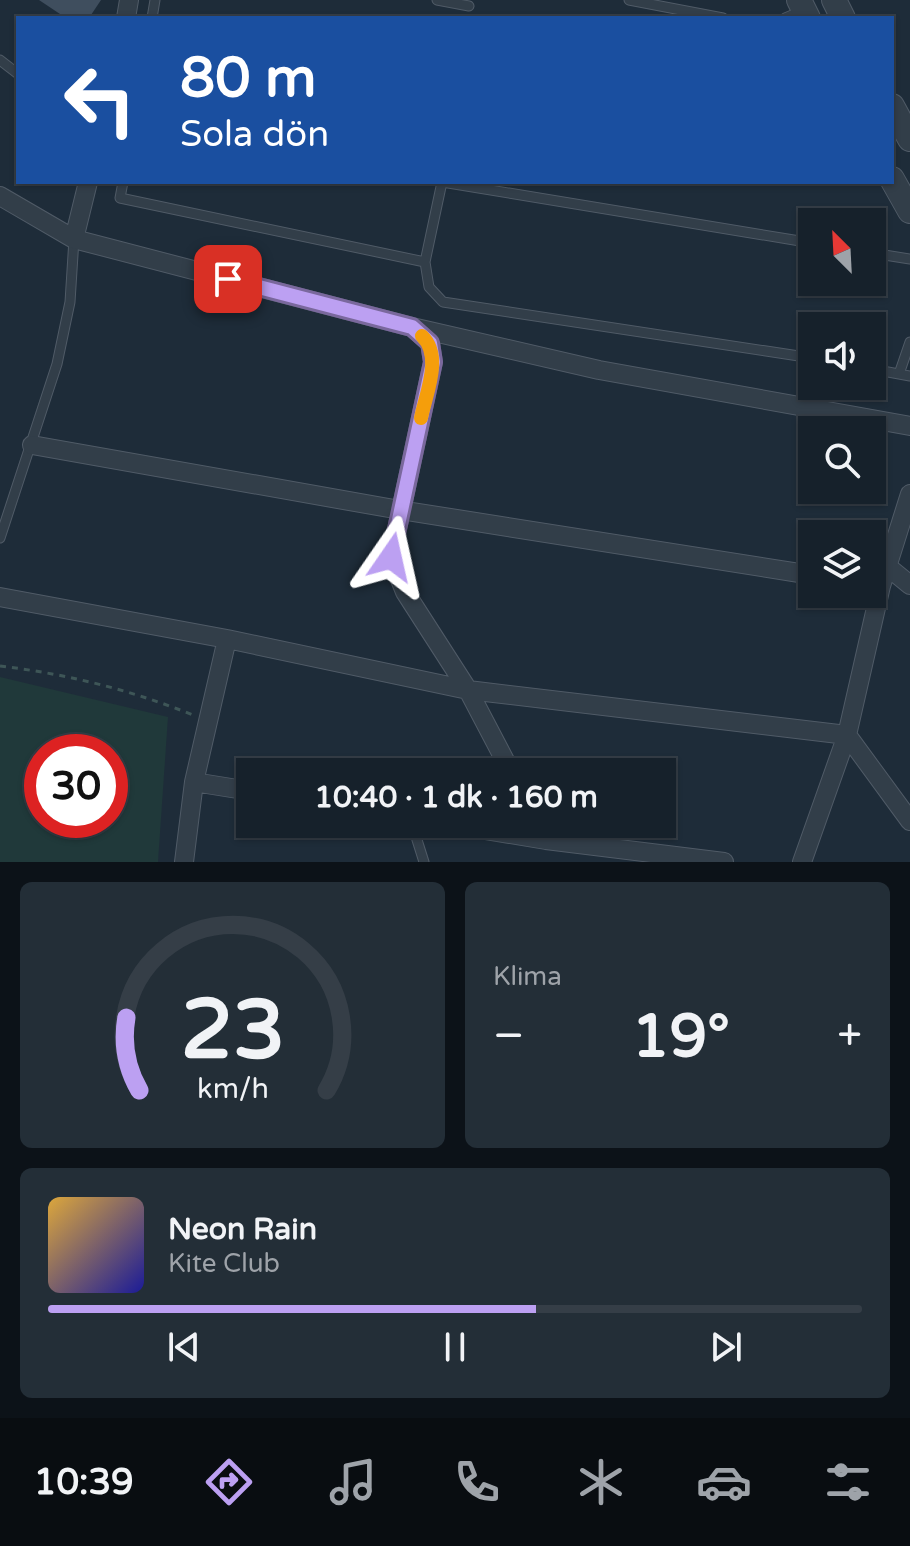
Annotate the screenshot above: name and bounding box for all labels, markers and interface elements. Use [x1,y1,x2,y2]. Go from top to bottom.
text: 80 m [180,45,316,112]
icon: left [48,48,152,152]
text: Sola dön [180,113,329,156]
north arrow [798,208,886,296]
map controls [798,208,886,608]
pin [194,245,262,313]
icon: arrive [206,257,250,301]
button: sound [798,312,886,400]
button: search [798,416,886,504]
position arrow [349,515,433,599]
button: layers [798,520,886,608]
speed limit sign: 30 [24,734,128,838]
text: 10:40 · 1 dk · 160 m [314,779,598,816]
text: Klima [493,961,562,992]
text: 23 [180,981,285,1081]
text: 19° [632,1001,730,1073]
text: − [493,1010,524,1063]
text: + [837,1010,862,1063]
text: km/h [197,1072,268,1106]
text: Neon Rain [168,1211,317,1248]
text: Kite Club [168,1248,280,1279]
icon: previous [162,1325,206,1369]
icon: pause [433,1325,477,1369]
icon: next [704,1325,748,1369]
icon: directions [201,1454,257,1510]
icon: music [325,1454,381,1510]
icon: phone [449,1454,505,1510]
icon: climate [573,1454,629,1510]
icon: car [696,1454,752,1510]
icon: filters [820,1454,876,1510]
text: 10:39 [34,1461,134,1504]

